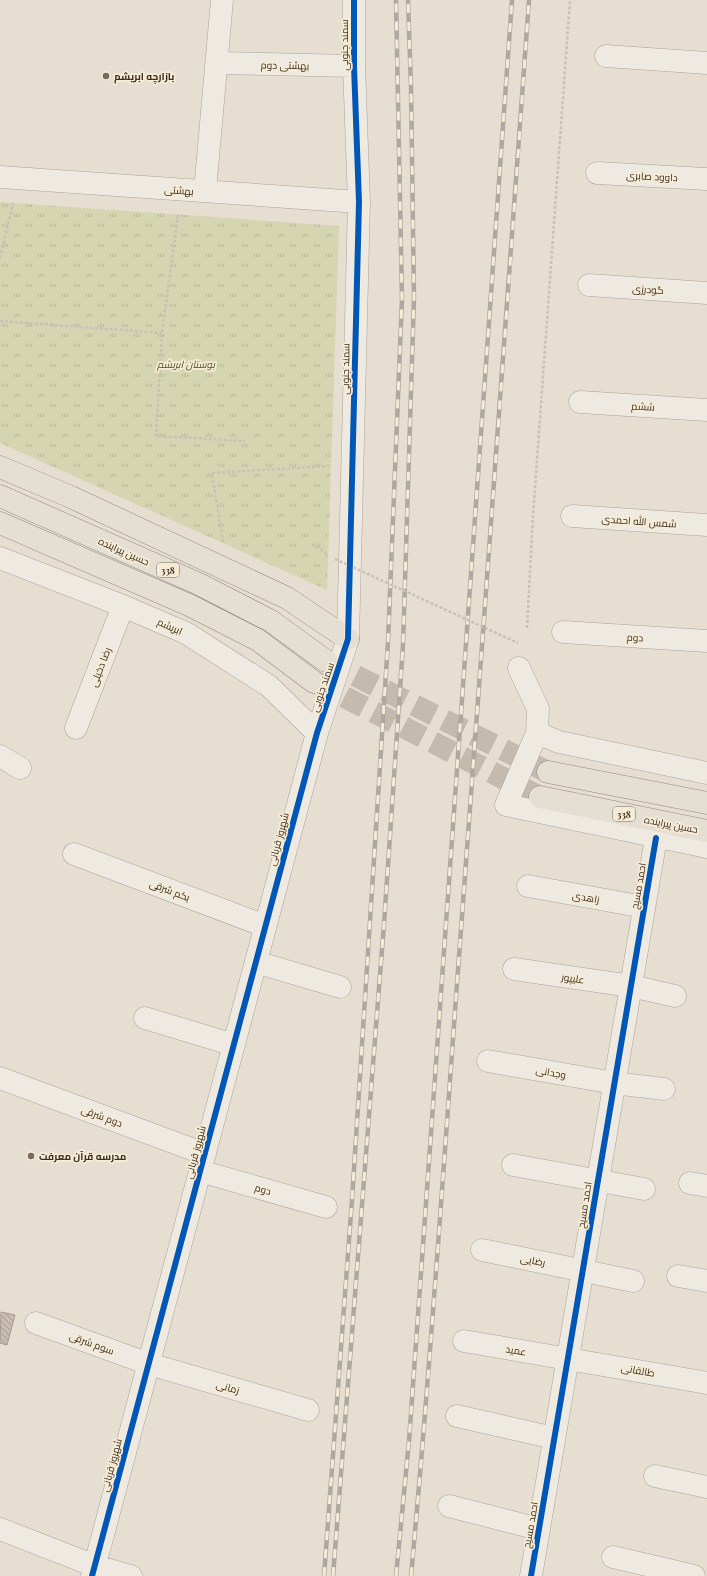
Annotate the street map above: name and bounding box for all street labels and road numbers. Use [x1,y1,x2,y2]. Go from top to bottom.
street label: سمند جنوبی [337,19,351,71]
street label: بهشتی دوم [261,58,309,73]
street label: داوود صابری [626,168,678,184]
street label: بهشتی [164,182,194,198]
street label: گودرزی [632,281,664,297]
street label: سمند جنوبی [338,343,352,395]
street label: ششم [631,398,655,415]
street label: شمس الله احمدی [601,511,677,531]
street label: حسین پیراینده [96,533,152,569]
road number: 338 [157,563,179,577]
street label: ابریشم [155,614,185,639]
street label: دوم [626,630,644,645]
street label: رضا دخیلی [86,645,114,689]
street label: سمند جنوبی [307,660,337,714]
road number: 338 [613,807,635,821]
street label: شهروز قربانی [264,811,292,867]
street label: حسین پیراینده [643,812,699,836]
street label: احمد مسیح [627,862,649,910]
street label: یکم شرقی [147,876,193,905]
street label: زاهدی [571,888,601,906]
street label: علیپور [560,969,586,987]
street label: وجدانی [535,1062,567,1082]
street label: دوم شرقی [79,1102,125,1131]
street label: شهروز قربانی [181,1124,209,1180]
street label: دوم [253,1180,273,1199]
street label: احمد مسیح [573,1181,595,1229]
street label: رضایی [519,1251,547,1269]
street label: سوم شرقی [67,1328,116,1359]
street label: عمید [505,1341,528,1359]
street label: طالقانی [620,1360,656,1380]
street label: زمانی [215,1377,241,1397]
street label: شهروز قربانی [97,1437,125,1493]
street label: احمد مسیح [519,1501,541,1549]

